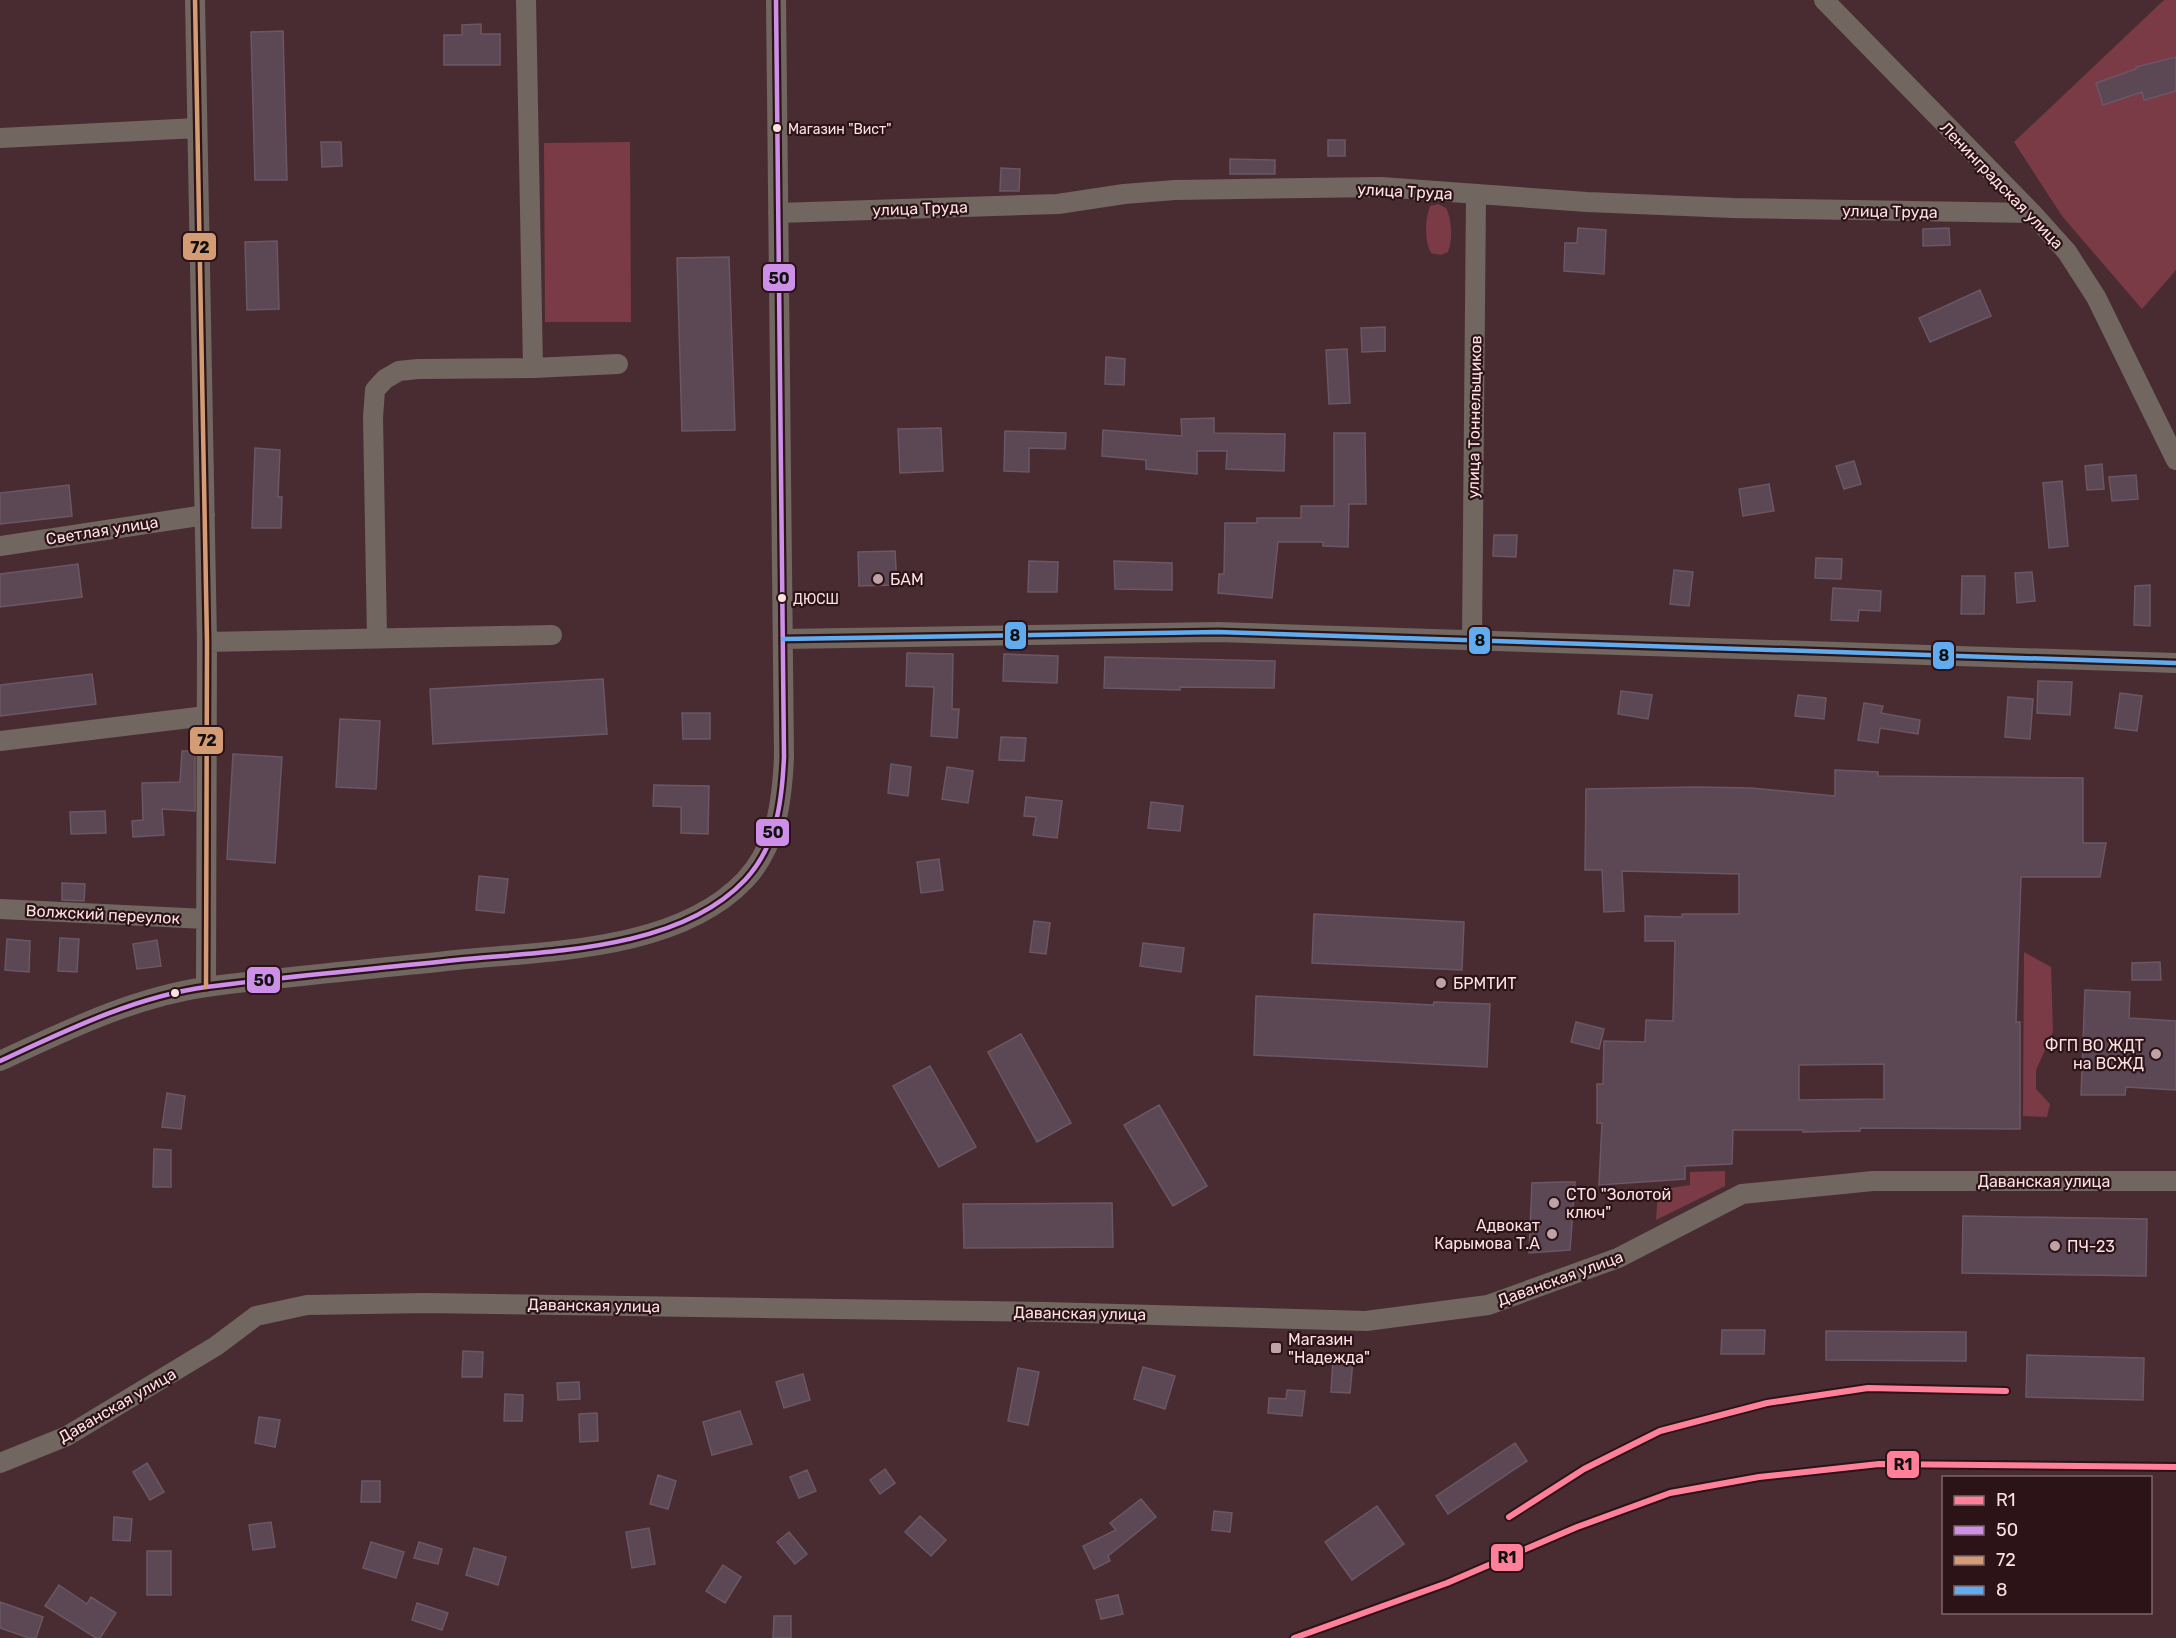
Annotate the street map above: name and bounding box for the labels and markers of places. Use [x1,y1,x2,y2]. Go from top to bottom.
place label: Магазин "Вист" [788,121,892,138]
marker: Магазин "Вист" [771,122,783,134]
place label: БАМ [890,570,924,589]
marker: БАМ [871,572,885,586]
place label: ДЮСШ [793,591,839,608]
marker: ДЮСШ [776,592,788,604]
place label: БРМТИТ [1453,974,1517,993]
marker: БРМТИТ [1434,976,1448,990]
unlabelled marker [169,987,181,999]
place label: ФГП ВО ЖДТ на ВСЖД [2045,1036,2144,1073]
marker: ФГП ВО ЖДТ на ВСЖД [2149,1047,2163,1061]
place label: СТО "Золотой ключ" [1566,1185,1671,1222]
marker: СТО "Золотой ключ" [1547,1196,1561,1210]
place label: Адвокат Карымова Т.А [1434,1216,1540,1253]
marker: Адвокат Карымова Т.А [1545,1227,1559,1241]
place label: ПЧ-23 [2067,1237,2115,1256]
marker: ПЧ-23 [2048,1239,2062,1253]
place label: Магазин "Надежда" [1288,1330,1370,1367]
marker: Магазин "Надежда" [1269,1341,1283,1355]

